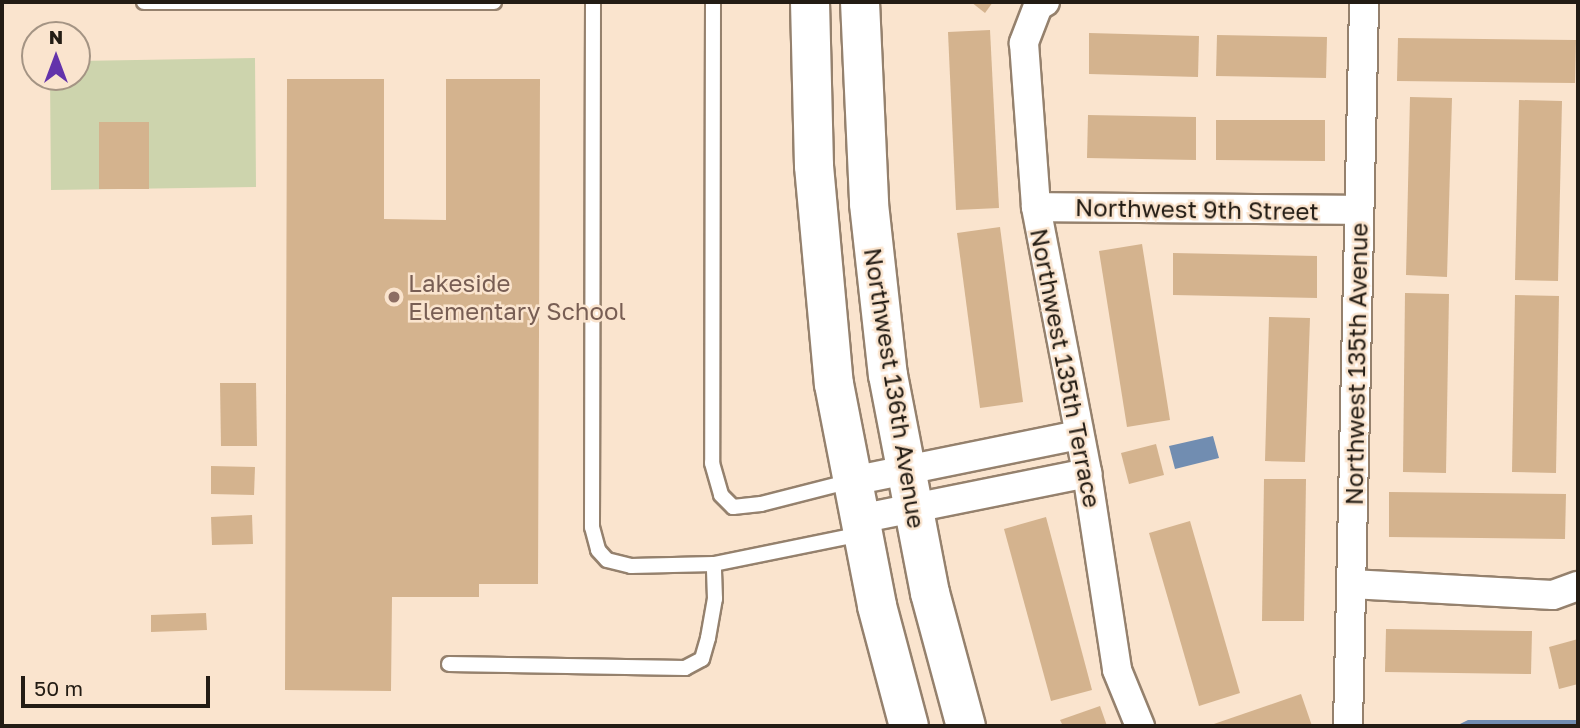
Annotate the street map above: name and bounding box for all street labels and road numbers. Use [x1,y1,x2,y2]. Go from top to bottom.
street label: Northwest 9th Street [1075,192,1319,226]
street label: Northwest 135th Avenue [1339,222,1373,506]
street label: Northwest 135th Terrace [1025,226,1107,510]
street label: Northwest 136th Avenue [859,246,931,530]

